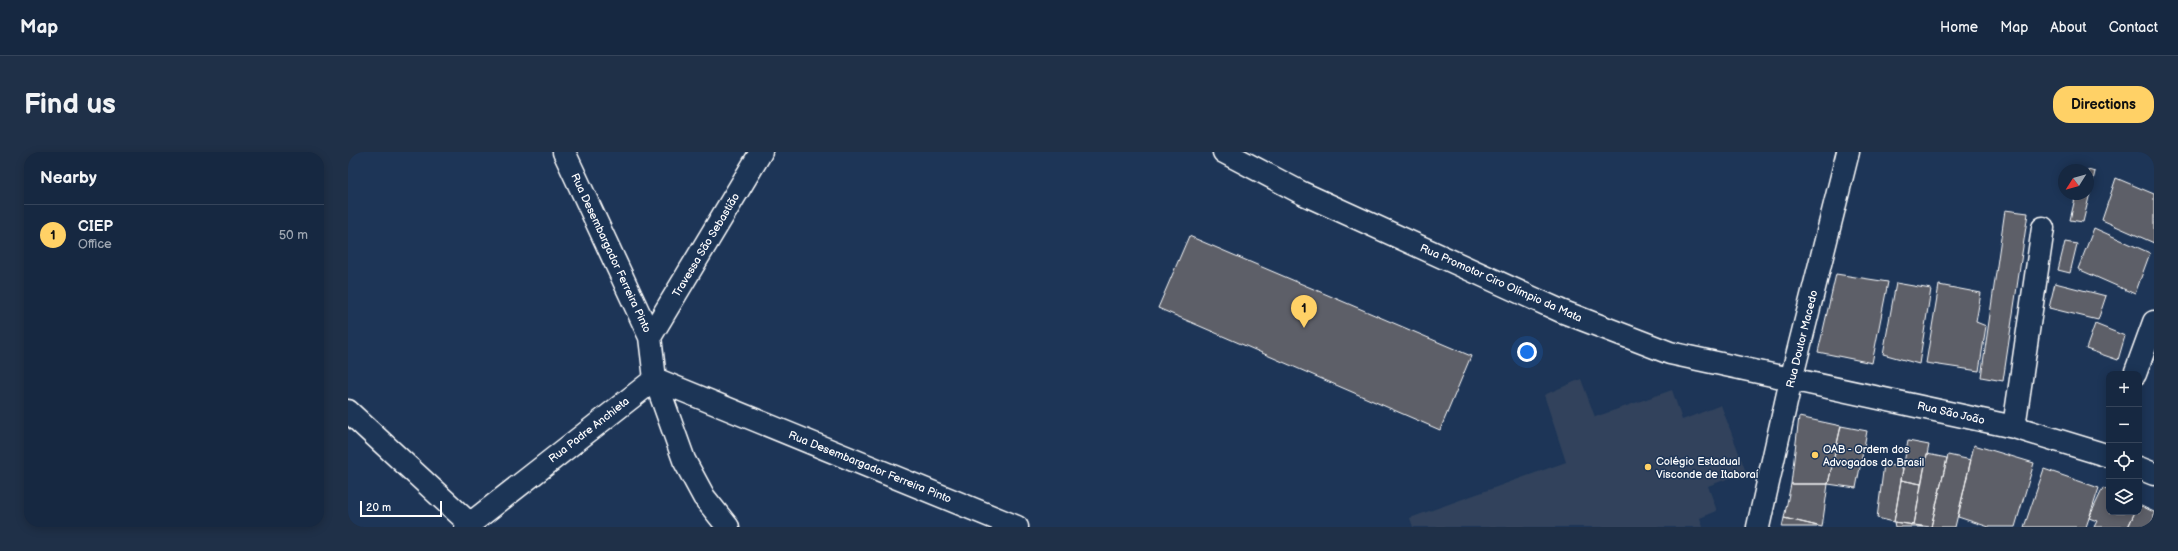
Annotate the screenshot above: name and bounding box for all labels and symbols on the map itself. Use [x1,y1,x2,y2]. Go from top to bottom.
north arrow [2058,164,2094,200]
street label: Rua Desembargador Ferreira Pinto [568,171,654,335]
street label: Travessa São Sebastião [670,191,742,299]
street label: Rua Promotor Ciro Olímpio da Mata [1418,241,1584,325]
street label: Rua Doutor Macedo [1784,289,1820,389]
pin: 1 [1291,295,1317,328]
your location [1517,342,1537,362]
street label: Rua Padre Anchieta [546,395,632,465]
street label: Rua São João [1916,399,1986,427]
street label: Rua Desembargador Ferreira Pinto [787,428,953,506]
place label: OAB - Ordem dos Advogados do Brasil [1823,443,1924,469]
marker: OAB - Ordem dos Advogados do Brasil [1810,450,1820,460]
place label: Colégio Estadual Visconde de Itaboraí [1656,455,1759,481]
marker: Colégio Estadual Visconde de Itaboraí [1643,462,1653,472]
scale bar [360,499,442,518]

